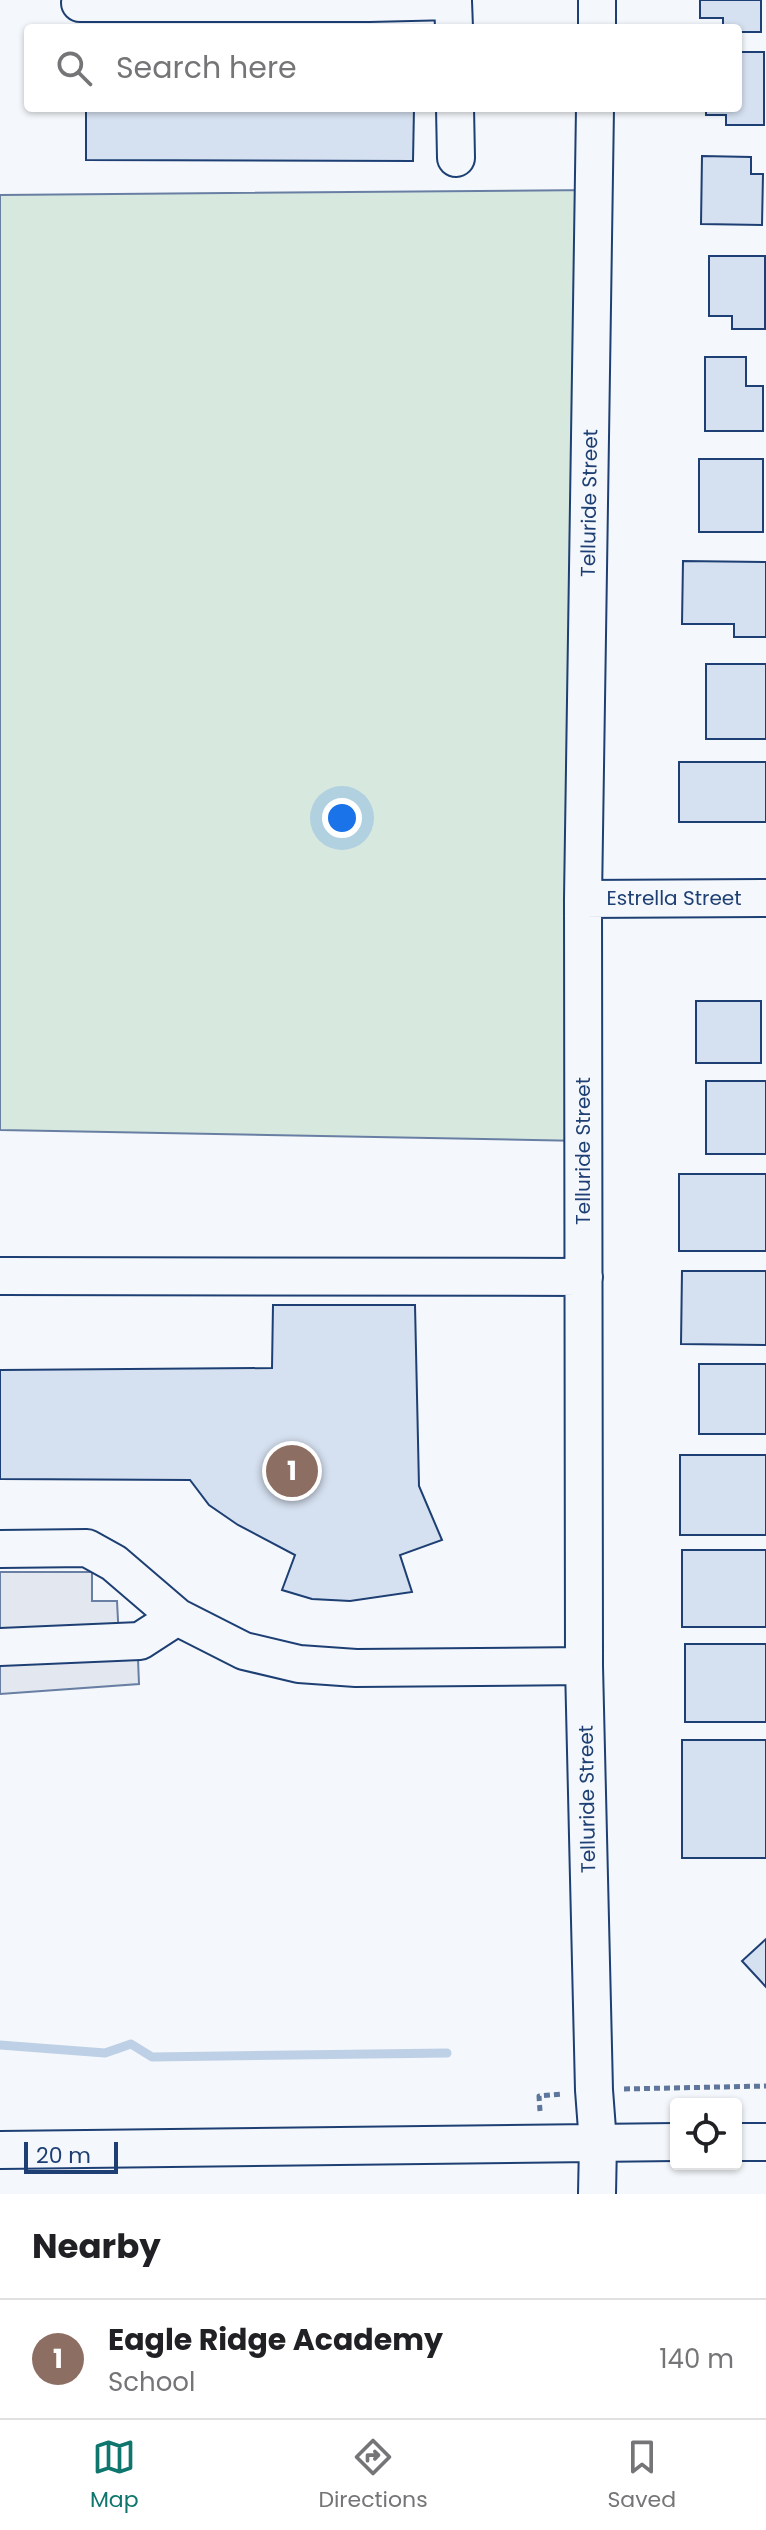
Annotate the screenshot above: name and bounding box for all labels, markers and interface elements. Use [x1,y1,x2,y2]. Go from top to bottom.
search box [24,24,742,112]
icon: search [52,46,96,90]
text: Search here [116,46,297,89]
street label: Telluride Street [574,429,604,577]
your location [322,798,362,838]
street label: Estrella Street [606,884,742,912]
street label: Telluride Street [569,1077,597,1225]
pin: 1 [266,1441,318,1501]
street label: Telluride Street [572,1725,602,1873]
map controls [670,2098,742,2170]
button: locate [670,2098,742,2170]
scale bar [24,2138,118,2174]
text: 20 m [36,2140,91,2171]
text: Nearby [32,2222,161,2270]
text: Eagle Ridge Academy [108,2318,443,2361]
text: 1 [53,2341,63,2377]
text: 140 m [659,2341,734,2377]
text: School [108,2364,195,2400]
tab: Map [90,2435,139,2516]
tab: Directions [318,2435,428,2516]
tab: Saved [607,2435,676,2516]

